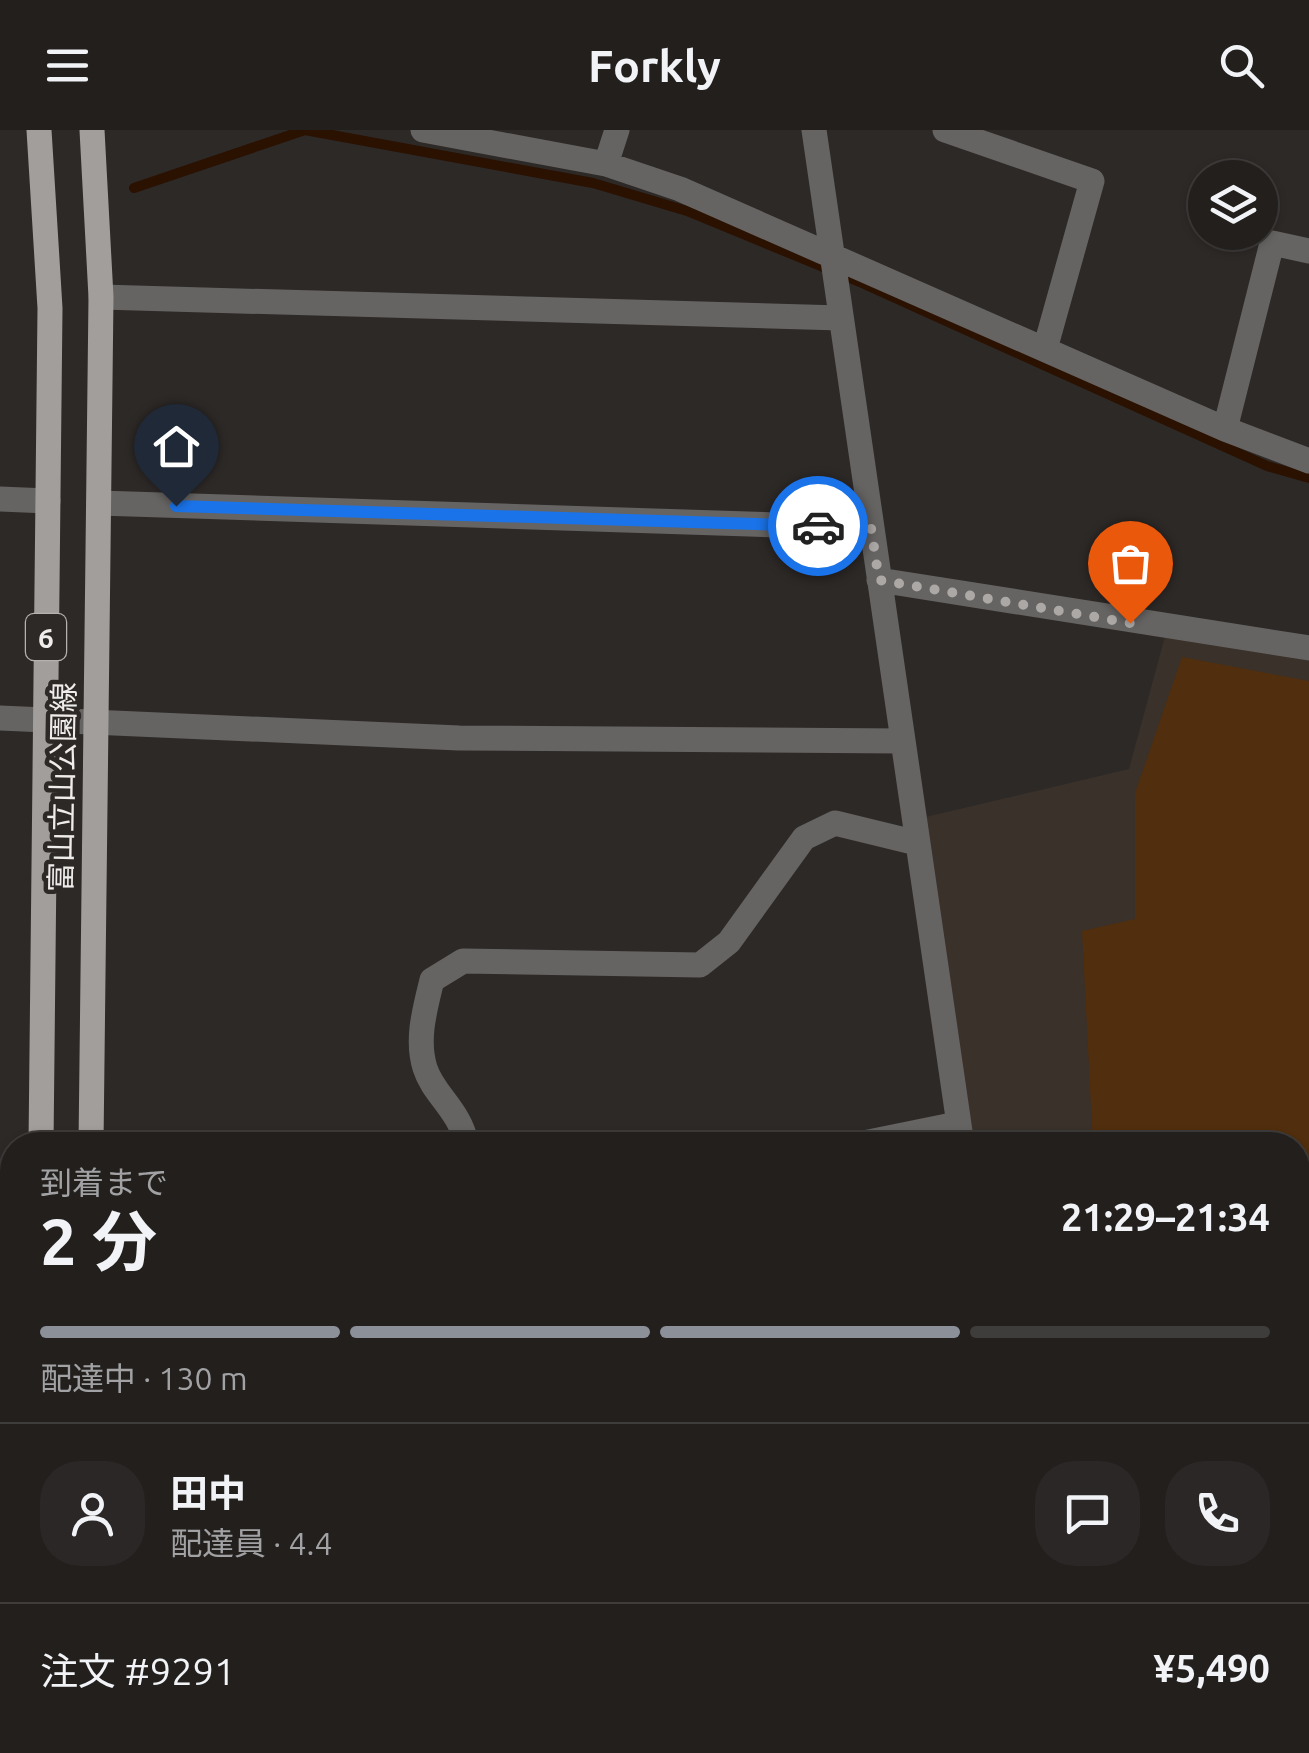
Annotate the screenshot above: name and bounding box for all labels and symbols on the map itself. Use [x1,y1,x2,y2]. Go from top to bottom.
pin [134,404,219,507]
courier [768,476,868,576]
pin [1088,521,1173,624]
road number: 6 [26,614,66,660]
street label: 富山立山公園線 [43,682,81,892]

